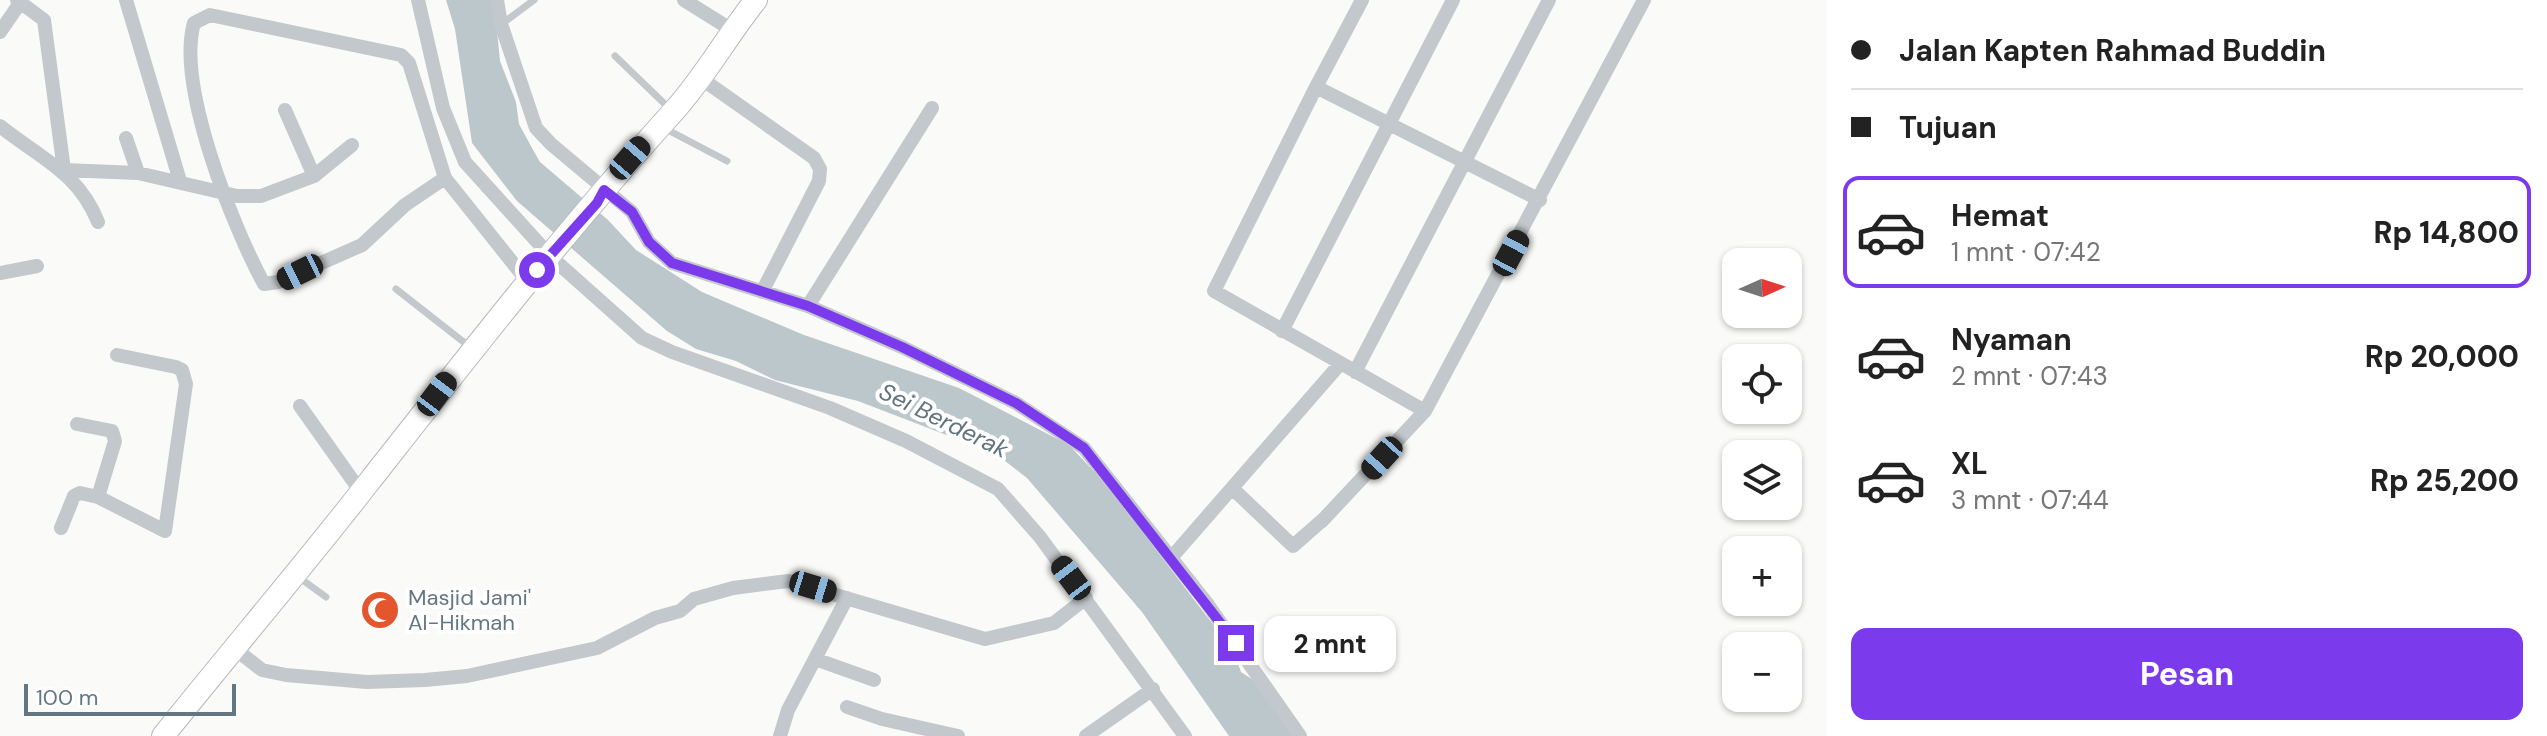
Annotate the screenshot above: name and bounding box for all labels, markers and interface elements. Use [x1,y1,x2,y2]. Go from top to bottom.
text: Jalan Kapten Rahmad Buddin [1899,31,2326,70]
text: Tujuan [1899,108,1997,147]
car [605,132,655,184]
icon: car [1855,196,1927,268]
text: Hemat [1951,196,2049,235]
text: Rp 14,800 [2374,213,2519,252]
car [1489,226,1533,280]
text: 1 mnt · 07:42 [1951,235,2101,269]
north arrow [1722,248,1802,328]
map controls [1722,248,1802,712]
car [273,251,327,293]
route start [519,252,555,288]
icon: car [1855,320,1927,392]
text: Nyaman [1951,320,2072,359]
text: Rp 20,000 [2365,337,2519,376]
button: locate [1722,344,1802,424]
text: 2 mnt · 07:43 [1951,359,2108,393]
car [413,368,461,420]
water label: Sei Berderak [874,375,1014,465]
car [1357,432,1407,484]
button: layers [1722,440,1802,520]
icon: car [1855,444,1927,516]
text: XL [1951,444,1988,483]
text: Rp 25,200 [2370,461,2519,500]
text: 3 mnt · 07:44 [1951,483,2109,517]
button: + [1722,536,1802,616]
car [1047,552,1095,604]
car [787,569,839,605]
place label: Masjid Jami' Al-Hikmah [408,583,531,637]
mosque icon: Masjid Jami' Al-Hikmah [359,589,401,631]
callout: 2 mnt [1264,615,1396,671]
route end [1218,625,1254,661]
text: 2 mnt [1293,627,1367,661]
button: Pesan [1851,628,2523,720]
button: − [1722,632,1802,712]
scale bar [24,680,236,716]
text: 100 m [36,683,98,712]

